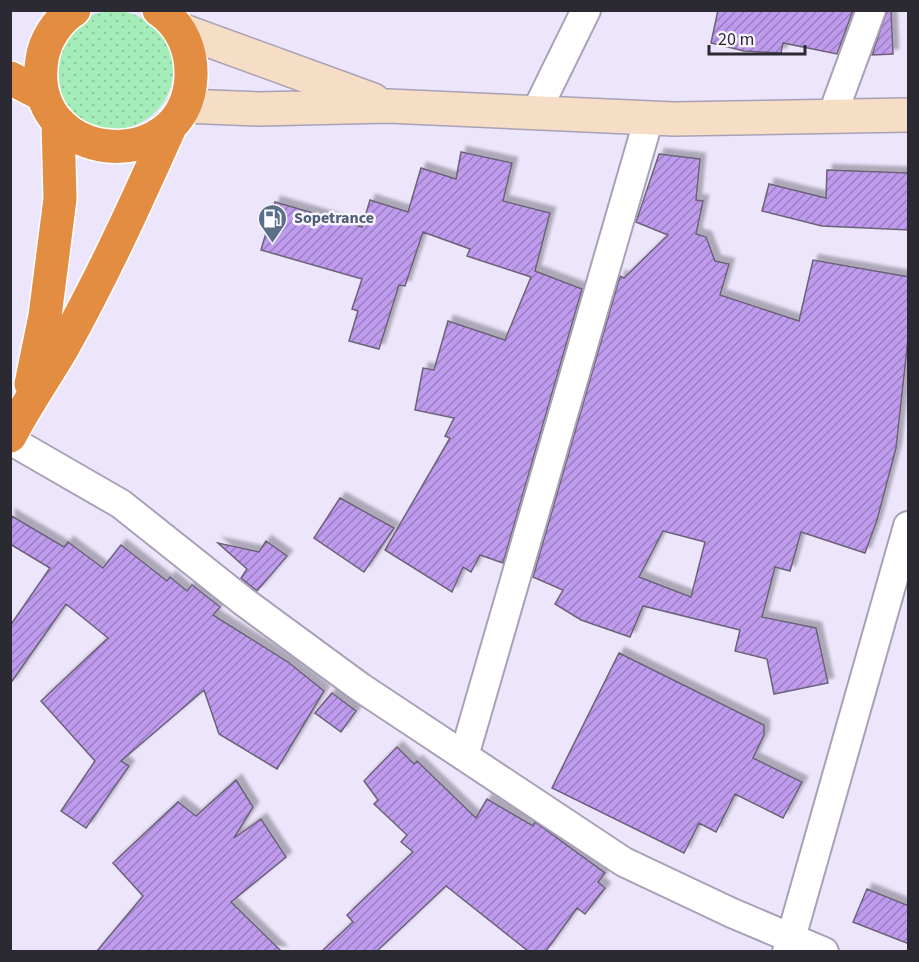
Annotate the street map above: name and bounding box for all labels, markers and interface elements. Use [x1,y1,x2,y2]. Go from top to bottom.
scale bar [709,18,805,56]
text: 20 m [718,27,754,52]
fuel station icon: Sopetrance [257,202,289,244]
place label: Sopetrance [294,207,374,229]

